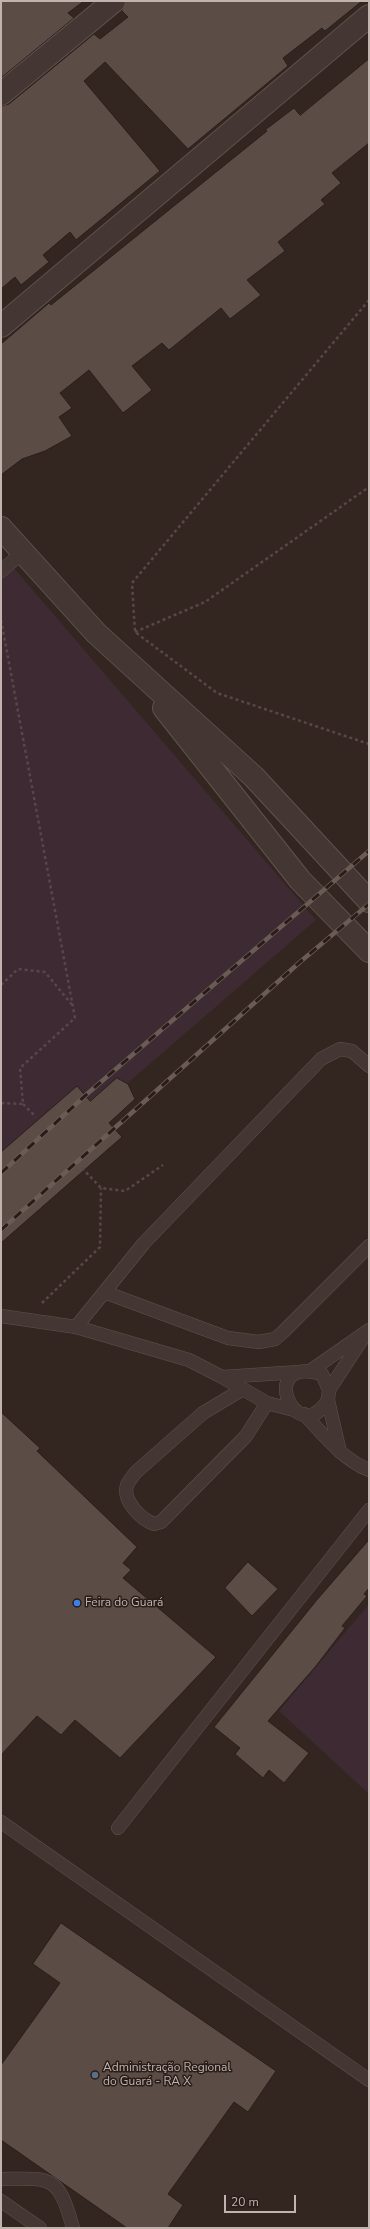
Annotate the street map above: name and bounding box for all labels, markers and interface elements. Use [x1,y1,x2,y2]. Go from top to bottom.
place label: Feira do Guará [85,1596,163,1610]
marker: Feira do Guará [72,1598,82,1608]
place label: Administração Regional do Guará - RA X [103,2061,231,2089]
marker: Administração Regional do Guará - RA X [90,2070,100,2080]
scale bar [226,2187,298,2213]
text: 20 m [231,2194,259,2210]

